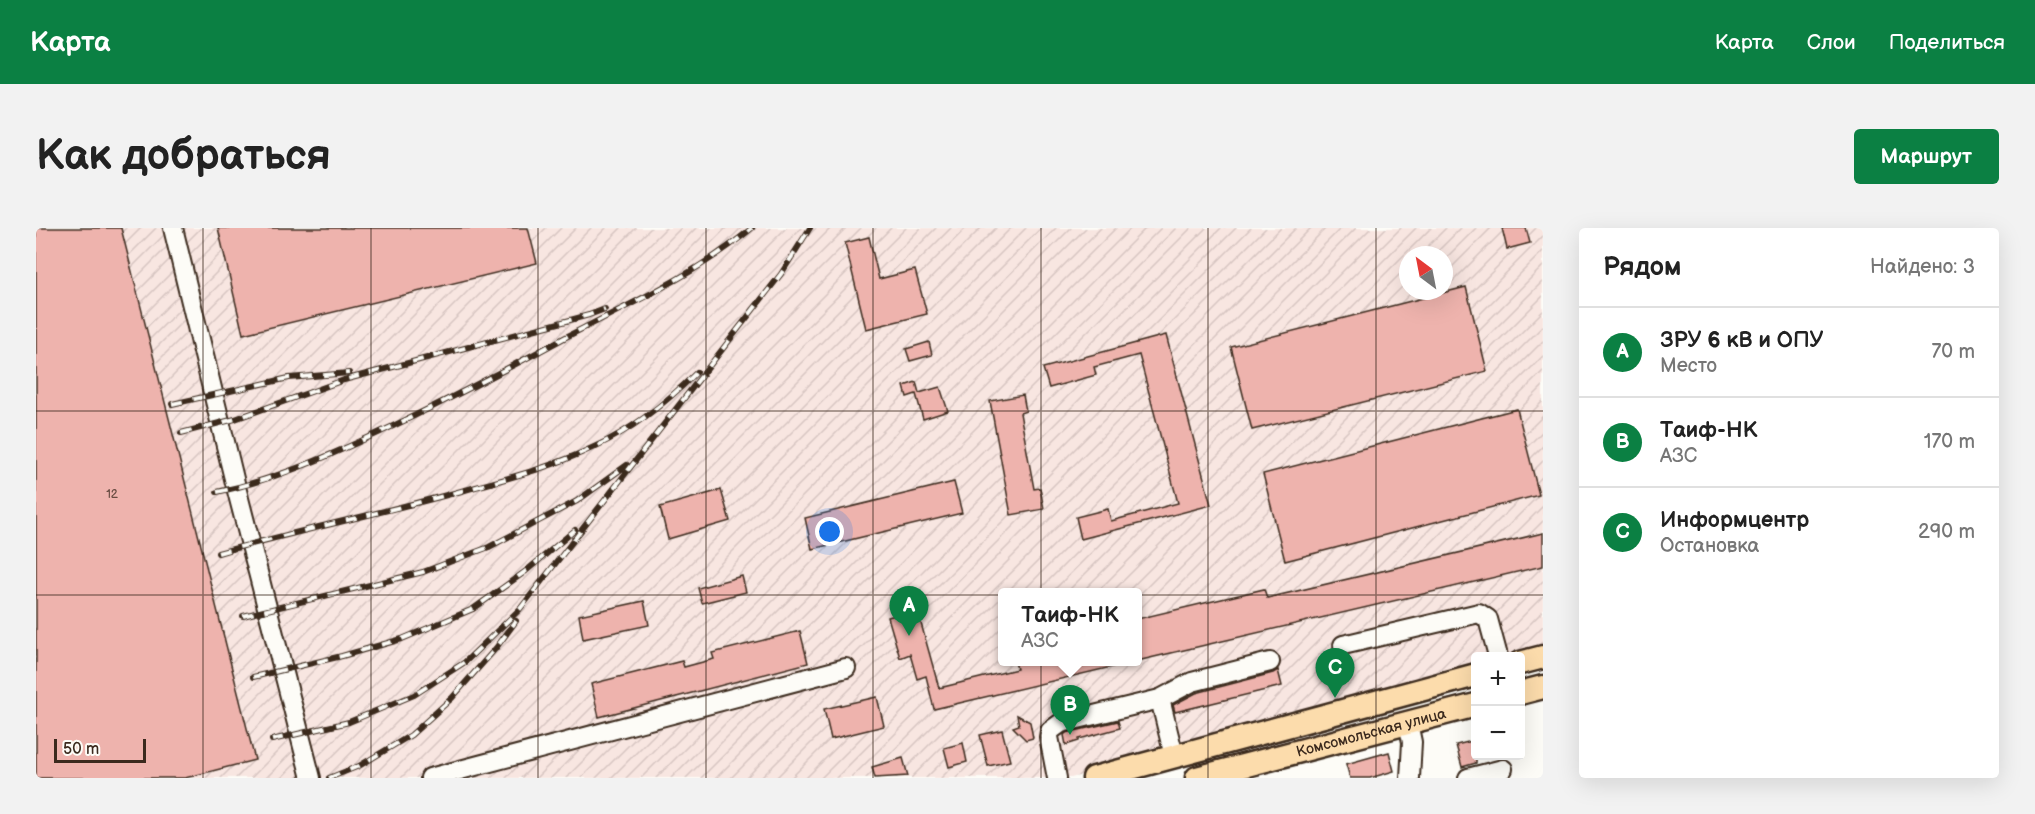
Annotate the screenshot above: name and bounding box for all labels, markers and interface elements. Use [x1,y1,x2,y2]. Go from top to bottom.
text: Карта [30,26,110,59]
text: Карта [1715,30,1774,55]
text: Слои [1807,30,1856,55]
text: Поделиться [1889,30,2005,55]
button: Маршрут [1854,129,1999,184]
text: Как добраться [36,131,331,182]
north arrow [1399,246,1453,300]
text: Рядом [1603,252,1681,283]
text: Найдено: 3 [1870,255,1975,279]
text: ЗРУ 6 кВ и ОПУ [1660,327,1823,354]
text: A [1616,340,1629,364]
text: 70 m [1931,340,1975,364]
text: Место [1660,354,1717,378]
text: Таиф-НК [1660,417,1757,444]
text: B [1615,430,1630,454]
text: 170 m [1924,430,1975,454]
text: АЗС [1660,444,1697,468]
house number: 12 [106,487,118,502]
text: Информцентр [1660,507,1809,534]
your location [815,517,844,546]
text: C [1615,520,1630,544]
text: 290 m [1918,520,1975,544]
text: Остановка [1660,534,1759,558]
pin: A [890,586,928,636]
popup [998,588,1142,666]
text: Таиф-НК [1021,602,1119,629]
text: АЗС [1021,629,1059,653]
pin: C [1316,648,1354,698]
map controls [1471,652,1525,760]
button: + [1471,652,1525,706]
pin: B [1050,686,1090,735]
street label: Комсомольская улица [1294,704,1448,761]
button: − [1471,706,1525,760]
scale bar [54,736,146,764]
text: 50 m [63,740,99,759]

